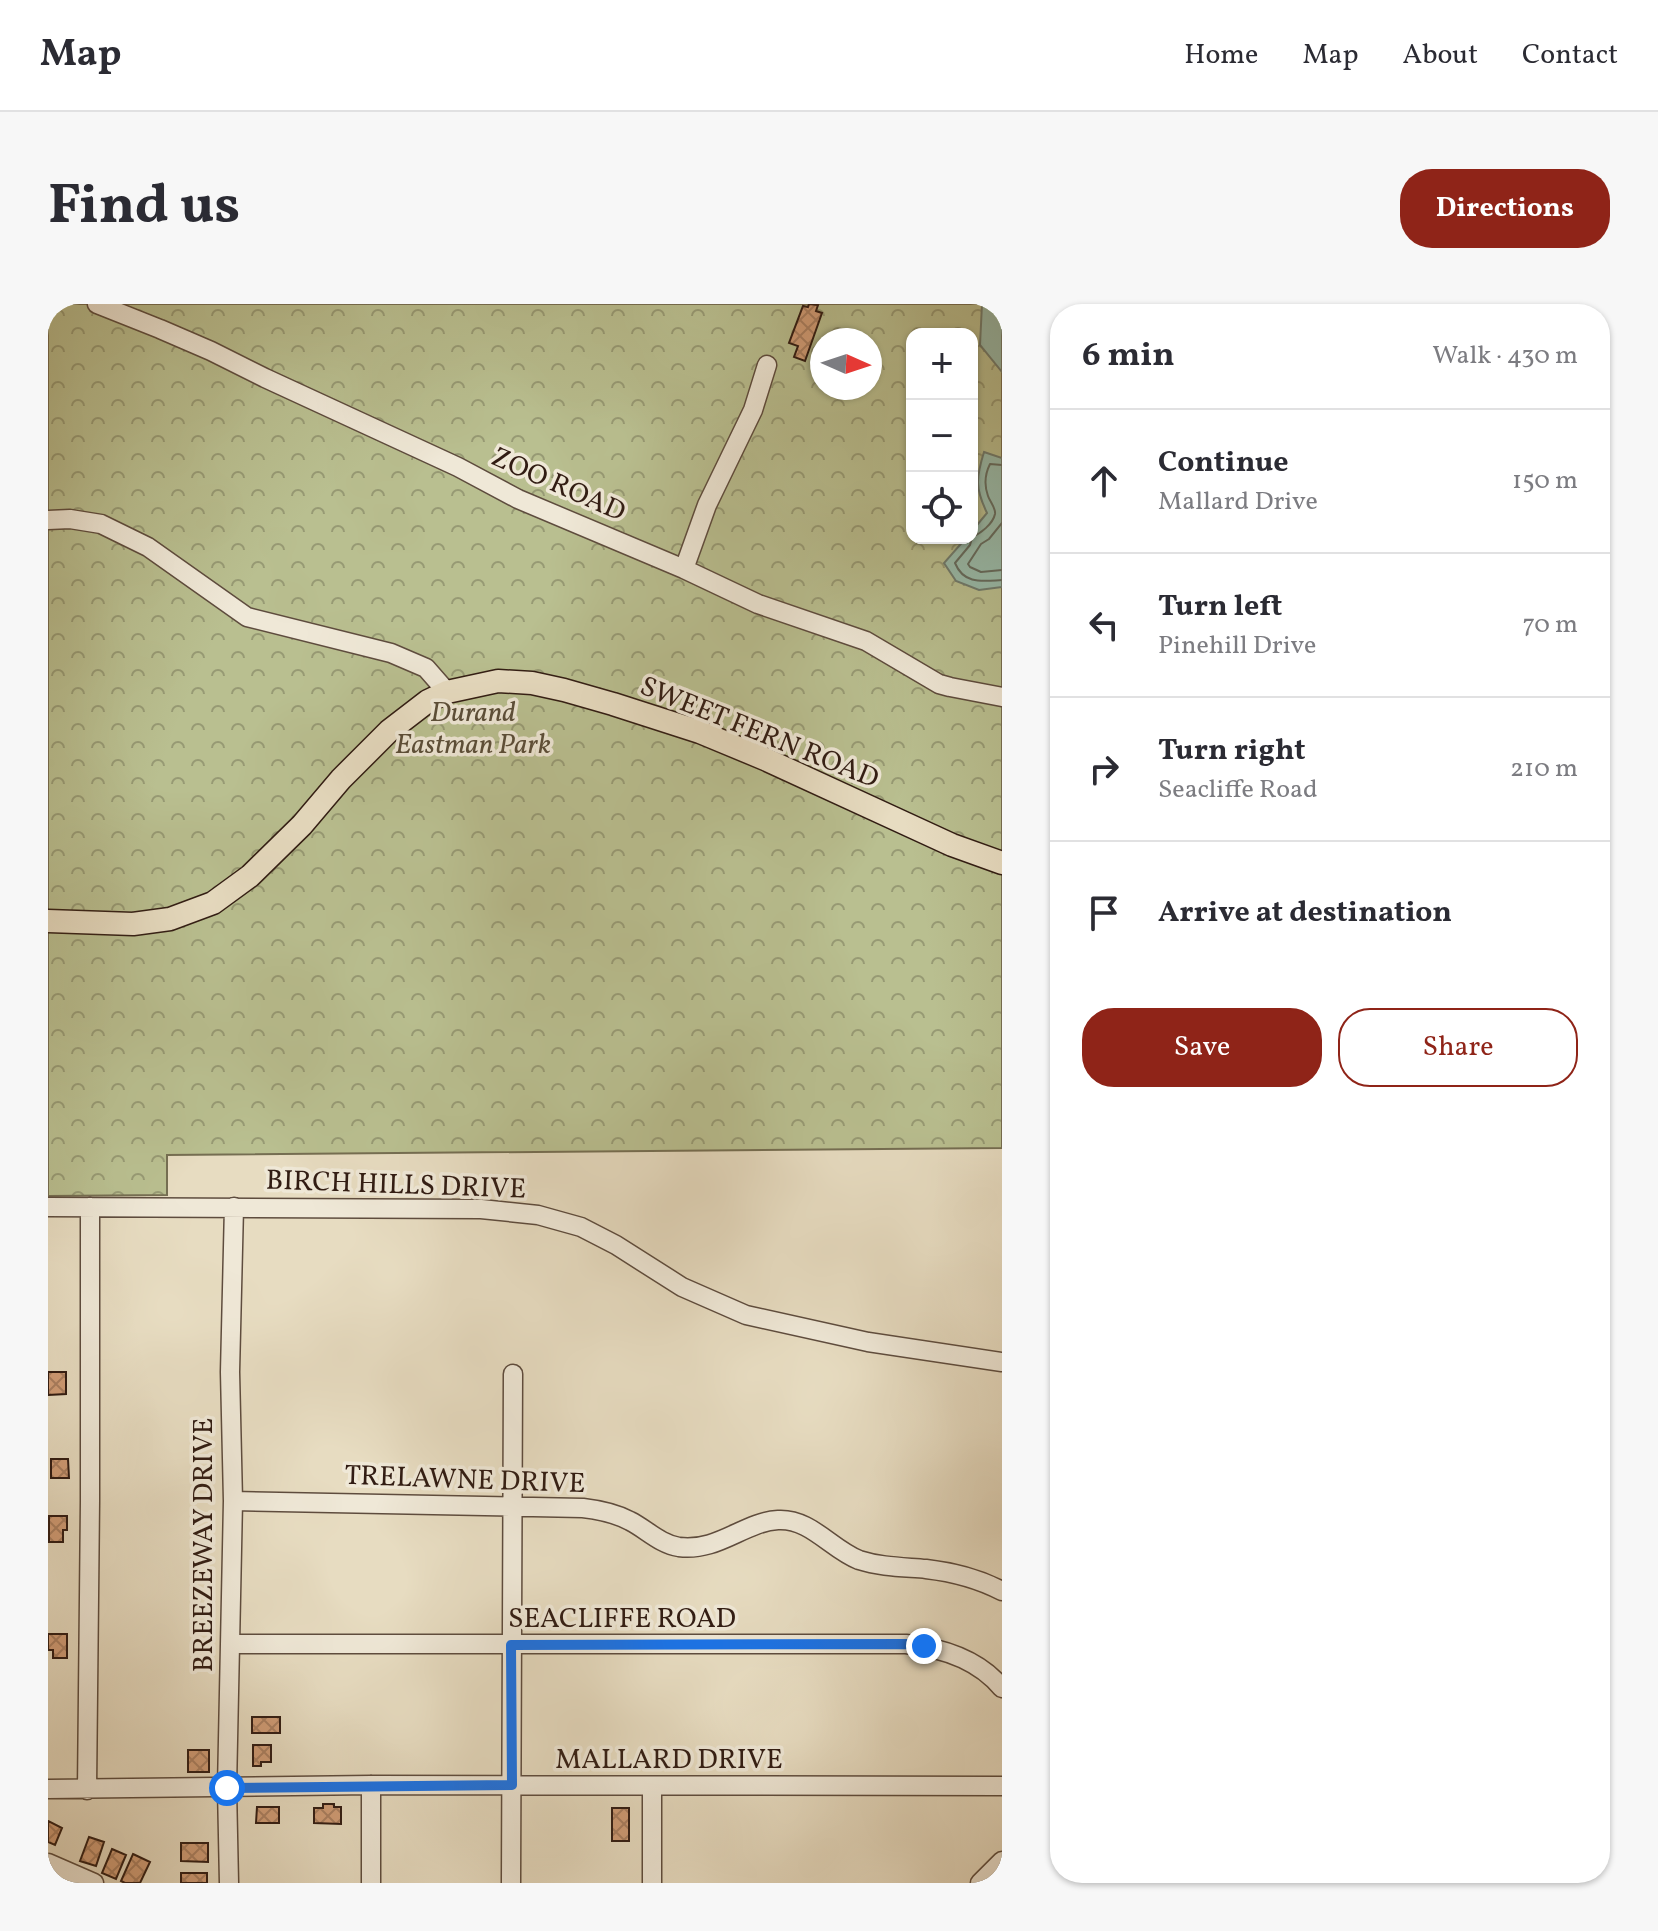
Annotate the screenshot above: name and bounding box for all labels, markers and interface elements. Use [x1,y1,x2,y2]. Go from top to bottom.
text: Map [40,29,121,82]
text: Home [1184,36,1258,75]
text: Map [1302,36,1358,75]
text: About [1402,36,1478,75]
text: Contact [1522,36,1618,75]
text: Find us [48,169,240,247]
button: Directions [1400,169,1610,248]
north arrow [810,328,882,400]
map controls [906,328,978,544]
button: + [906,328,978,400]
text: 6 min [1082,333,1175,380]
text: Walk · 430 m [1432,338,1578,374]
button: − [906,400,978,472]
street label: ZOO ROAD [485,438,631,532]
text: Continue [1158,442,1289,484]
icon: ahead [1082,459,1126,503]
text: 150 m [1512,463,1578,499]
button: locate [906,472,978,544]
text: Mallard Drive [1158,484,1318,520]
text: Turn left [1158,586,1282,628]
icon: left [1082,603,1126,647]
text: 70 m [1523,607,1578,643]
text: Pinehill Drive [1158,628,1316,664]
street label: SWEET FERN ROAD [634,668,884,799]
park label: Durand Eastman Park [395,694,551,765]
text: Turn right [1158,730,1306,772]
icon: right [1082,747,1126,791]
text: 210 m [1510,751,1578,787]
text: Seacliffe Road [1158,772,1318,808]
icon: arrive [1082,891,1126,935]
text: Arrive at destination [1158,892,1452,934]
button: Save [1082,1008,1322,1087]
button: Share [1338,1008,1578,1087]
street label: BIRCH HILLS DRIVE [265,1161,527,1210]
street label: BREEZEWAY DRIVE [185,1418,224,1672]
street label: TRELAWNE DRIVE [344,1457,586,1504]
street label: SEACLIFFE ROAD [508,1600,736,1639]
route end [906,1628,942,1664]
street label: MALLARD DRIVE [555,1741,783,1780]
route start [209,1770,245,1806]

